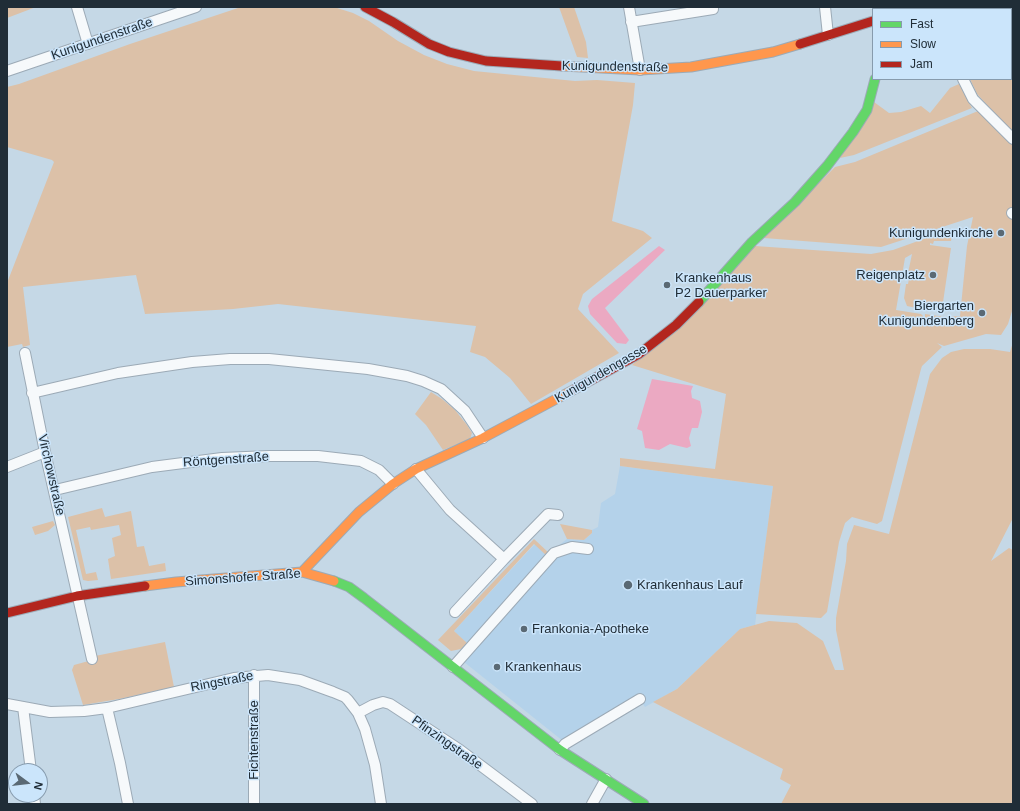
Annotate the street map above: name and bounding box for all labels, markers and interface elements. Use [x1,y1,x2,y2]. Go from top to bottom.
legend [872,8,1012,80]
street label: Kunigundenstraße [49,14,155,64]
text: Fast [910,17,933,31]
text: Slow [910,37,936,51]
text: Jam [910,57,933,71]
street label: Kunigundenstraße [562,58,668,76]
place label: Kunigundenkirche [889,225,993,241]
marker: Kunigundenkirche [996,228,1006,238]
place label: Reigenplatz [856,267,925,283]
place label: Krankenhaus P2 Dauerparker [675,270,767,301]
marker: Reigenplatz [928,270,938,280]
marker: Krankenhaus P2 Dauerparker [662,280,672,290]
place label: Biergarten Kunigundenberg [879,298,974,329]
marker: Biergarten Kunigundenberg [977,308,987,318]
street label: Kunigundengasse [552,341,650,407]
street label: Virchowstraße [34,433,68,517]
street label: Röntgenstraße [183,449,269,471]
street label: Simonshofer Straße [185,566,301,590]
place label: Krankenhaus Lauf [637,577,743,593]
marker: Krankenhaus Lauf [622,579,634,591]
place label: Frankonia-Apotheke [532,621,649,637]
marker: Frankonia-Apotheke [519,624,529,634]
place label: Krankenhaus [505,659,582,675]
marker: Krankenhaus [492,662,502,672]
street label: Ringstraße [189,668,255,696]
street label: Fichtenstraße [246,700,262,780]
street label: Pfinzingstraße [408,713,486,773]
north arrow [8,763,48,803]
text: N [32,780,45,791]

